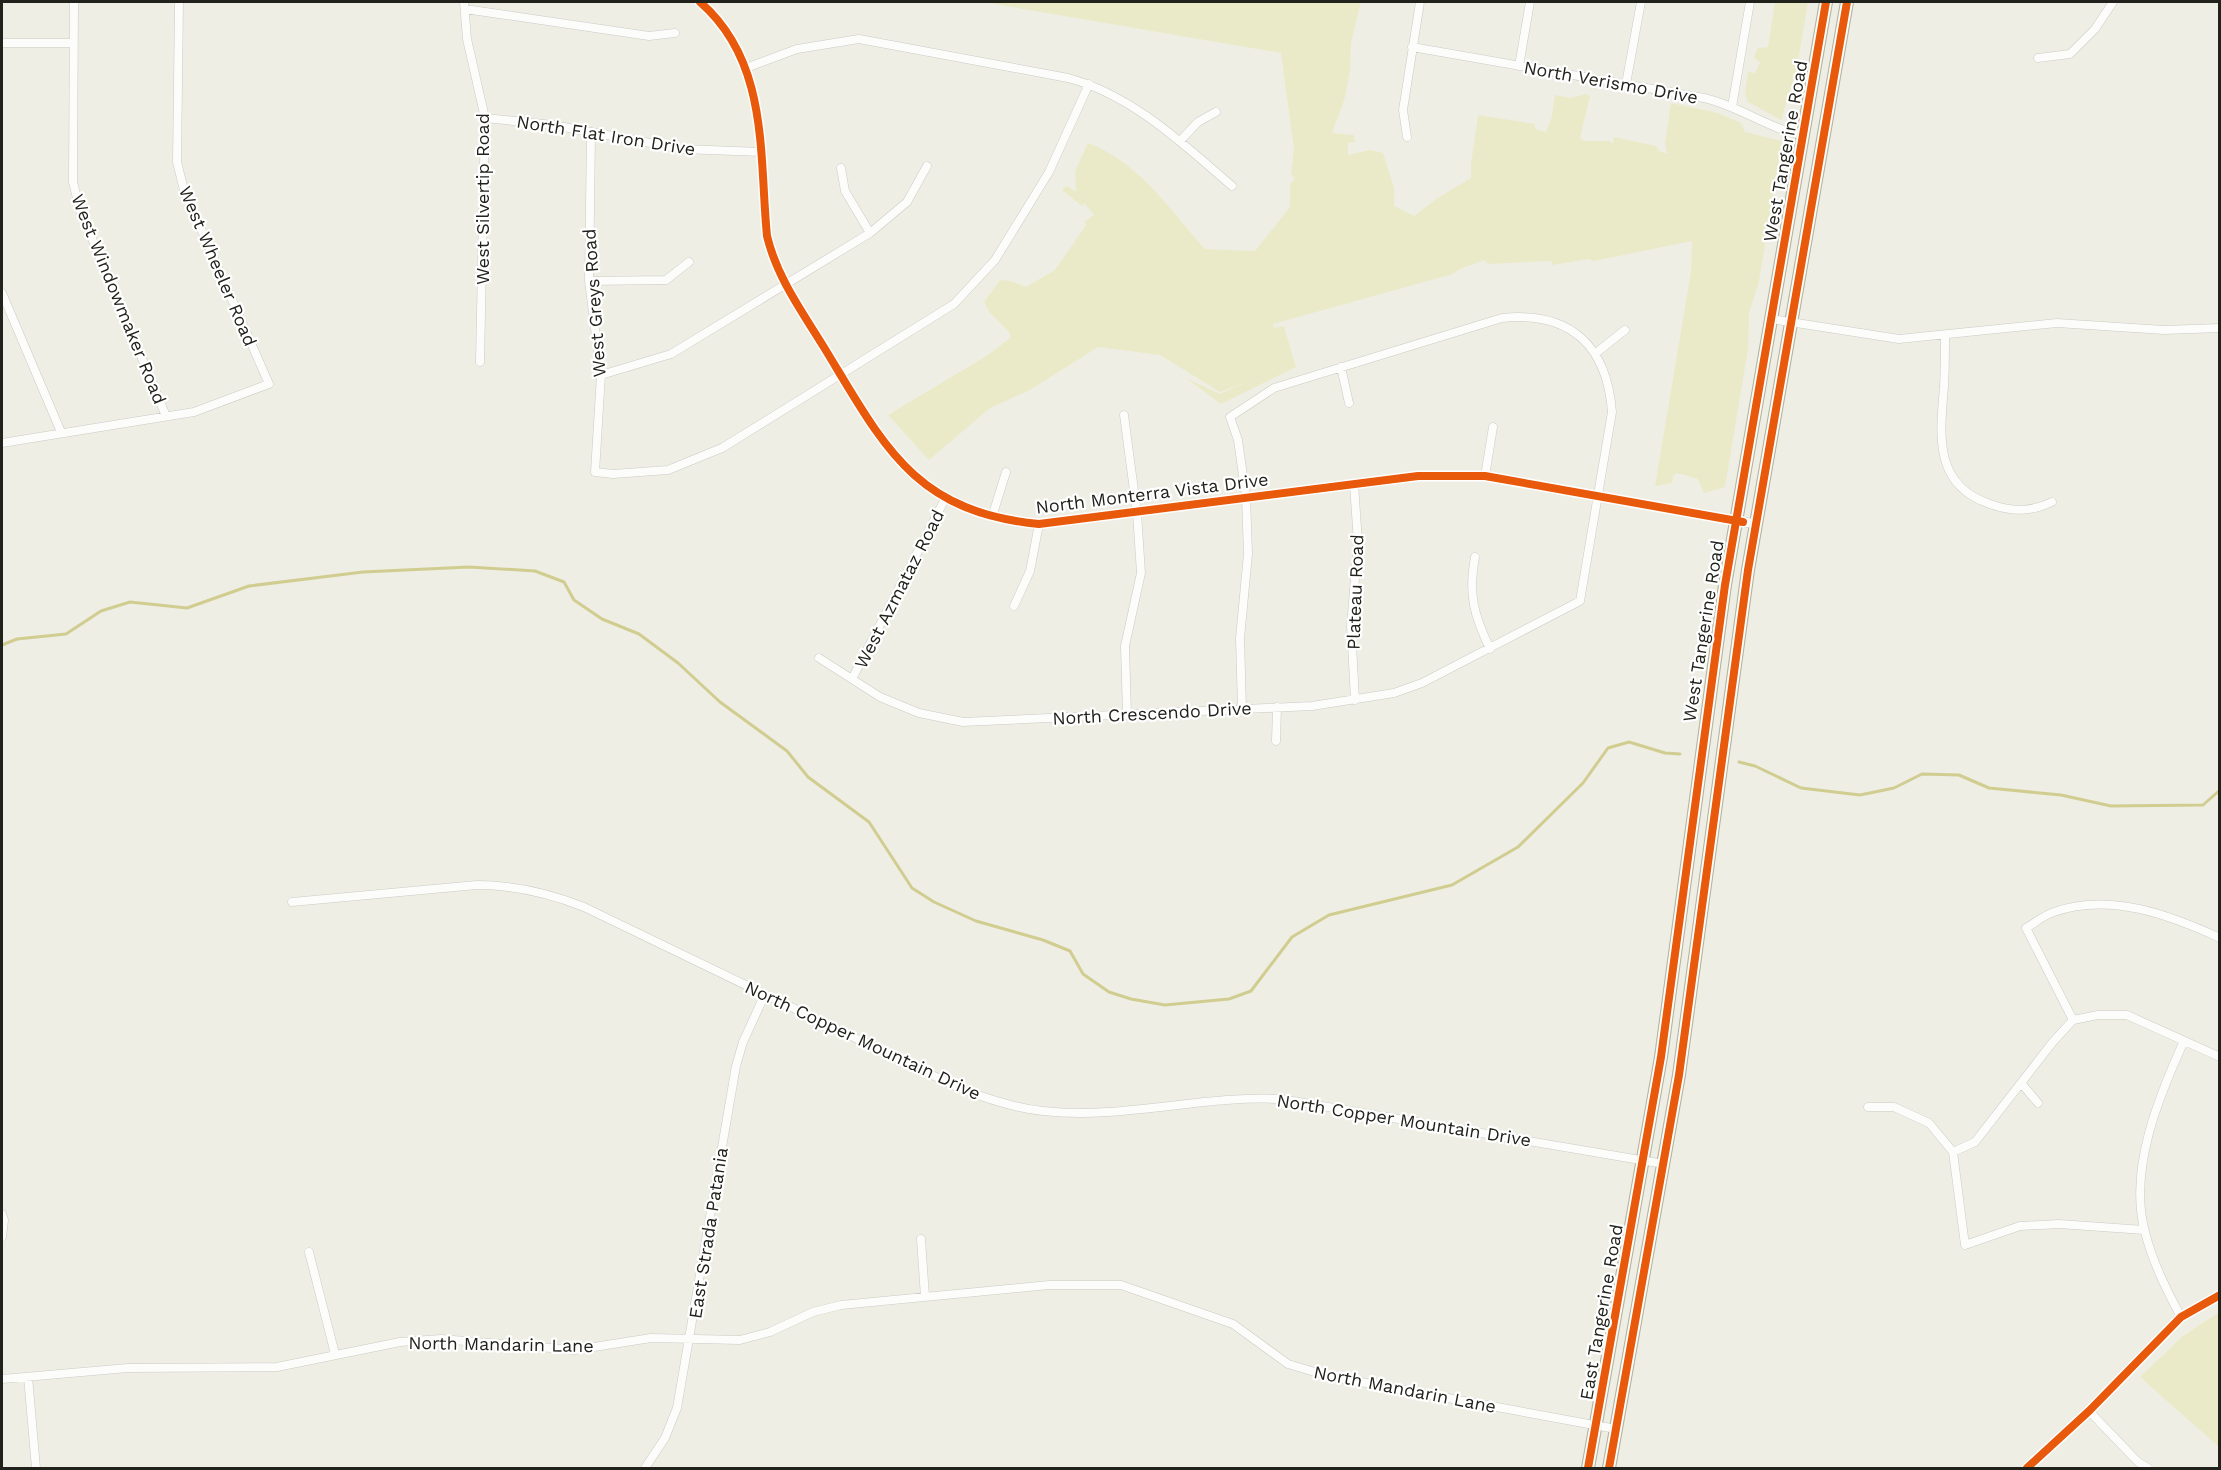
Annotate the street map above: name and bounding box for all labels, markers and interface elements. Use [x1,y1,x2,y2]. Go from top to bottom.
street label: North Verismo Drive [1522,56,1700,108]
street label: West Tangerine Road [1759,59,1811,243]
street label: North Flat Iron Drive [515,111,697,159]
street label: West Silvertip Road [472,113,493,285]
street label: West Wheeler Road [175,183,261,349]
street label: West Windowmaker Road [67,191,171,407]
street label: West Greys Road [578,228,610,378]
street label: North Monterra Vista Drive [1034,468,1270,518]
street label: West Azmataz Road [850,506,948,672]
street label: Plateau Road [1342,534,1368,650]
street label: West Tangerine Road [1678,539,1728,723]
street label: North Crescendo Drive [1052,697,1252,729]
street label: North Copper Mountain Drive [742,976,984,1104]
street label: North Copper Mountain Drive [1275,1089,1533,1151]
street label: East Strada Patania [684,1146,732,1320]
street label: East Tangerine Road [1575,1222,1627,1402]
street label: North Mandarin Lane [408,1332,594,1356]
street label: North Mandarin Lane [1312,1361,1498,1417]

